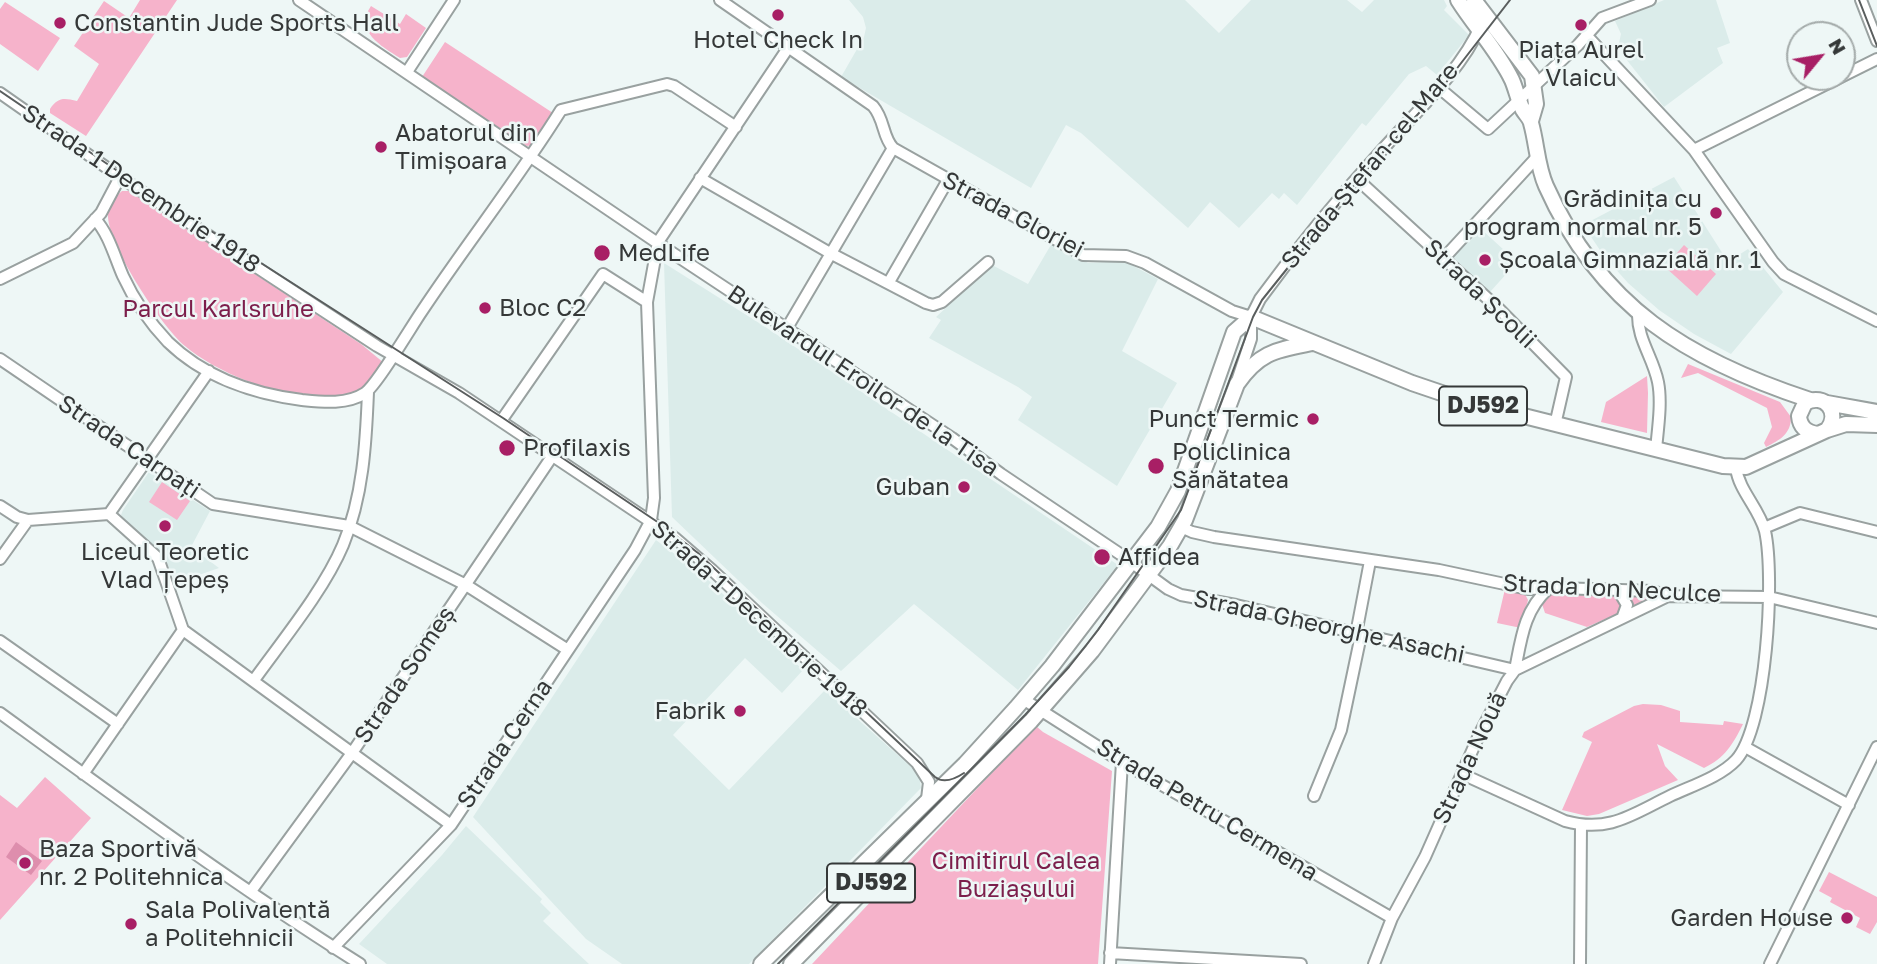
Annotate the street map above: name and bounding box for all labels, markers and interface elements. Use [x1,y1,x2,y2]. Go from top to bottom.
marker: Hotel Check In [770,7,786,23]
place label: Constantin Jude Sports Hall [74,9,399,37]
marker: Constantin Jude Sports Hall [52,15,68,31]
marker: Piața Aurel Vlaicu [1573,17,1589,33]
north arrow [1786,21,1856,91]
place label: Hotel Check In [693,26,863,54]
text: N [1824,34,1851,58]
place label: Piața Aurel Vlaicu [1518,36,1644,92]
street label: Strada Ștefan cel Mare [1275,57,1465,275]
street label: Strada 1 Decembrie 1918 [16,98,266,280]
place label: Abatorul din Timișoara [395,119,537,175]
marker: Abatorul din Timișoara [373,139,389,155]
street label: Strada Gloriei [937,166,1089,264]
place label: Grădinița cu program normal nr. 5 [1464,185,1702,241]
marker: Grădinița cu program normal nr. 5 [1708,205,1724,221]
street label: Strada Școlii [1418,233,1542,355]
place label: MedLife [618,239,710,267]
marker: MedLife [592,243,612,263]
place label: Școala Gimnazială nr. 1 [1499,246,1761,274]
marker: Școala Gimnazială nr. 1 [1477,252,1493,268]
street label: Bulevardul Eroilor de la Tisa [722,279,1004,483]
place label: Bloc C2 [499,294,586,322]
park label: Parcul Karlsruhe [122,295,314,323]
marker: Bloc C2 [477,300,493,316]
road number: DJ592 [1439,386,1527,426]
street label: Strada Carpați [53,389,205,505]
place label: Punct Termic [1149,405,1299,433]
marker: Punct Termic [1305,411,1321,427]
place label: Profilaxis [523,434,631,462]
marker: Profilaxis [497,438,517,458]
place label: Policlinica Sănătatea [1172,438,1291,494]
marker: Policlinica Sănătatea [1146,456,1166,476]
place label: Guban [875,473,950,501]
marker: Guban [956,479,972,495]
street label: Strada 1 Decembrie 1918 [645,514,873,724]
marker: Liceul Teoretic Vlad Țepeș [157,518,173,534]
place label: Liceul Teoretic Vlad Țepeș [81,538,249,594]
place label: Affidea [1118,543,1200,571]
marker: Affidea [1092,547,1112,567]
street label: Strada Ion Neculce [1502,569,1722,609]
street label: Strada Gheorghe Asachi [1191,584,1467,670]
street label: Strada Someș [349,601,461,749]
street label: Strada Cerna [451,674,559,814]
street label: Strada Nouă [1427,687,1513,829]
place label: Fabrik [655,697,726,725]
marker: Fabrik [732,703,748,719]
street label: Strada Petru Cermena [1091,732,1323,888]
place label: Baza Sportivă nr. 2 Politehnica [39,835,223,891]
park label: Cimitirul Calea Buziașului [932,847,1100,903]
marker: Baza Sportivă nr. 2 Politehnica [17,855,33,871]
road number: DJ592 [827,863,915,902]
place label: Sala Polivalentă a Politehnicii [145,896,330,952]
place label: Garden House [1670,904,1833,932]
marker: Garden House [1839,910,1855,926]
marker: Sala Polivalentă a Politehnicii [123,916,139,932]

